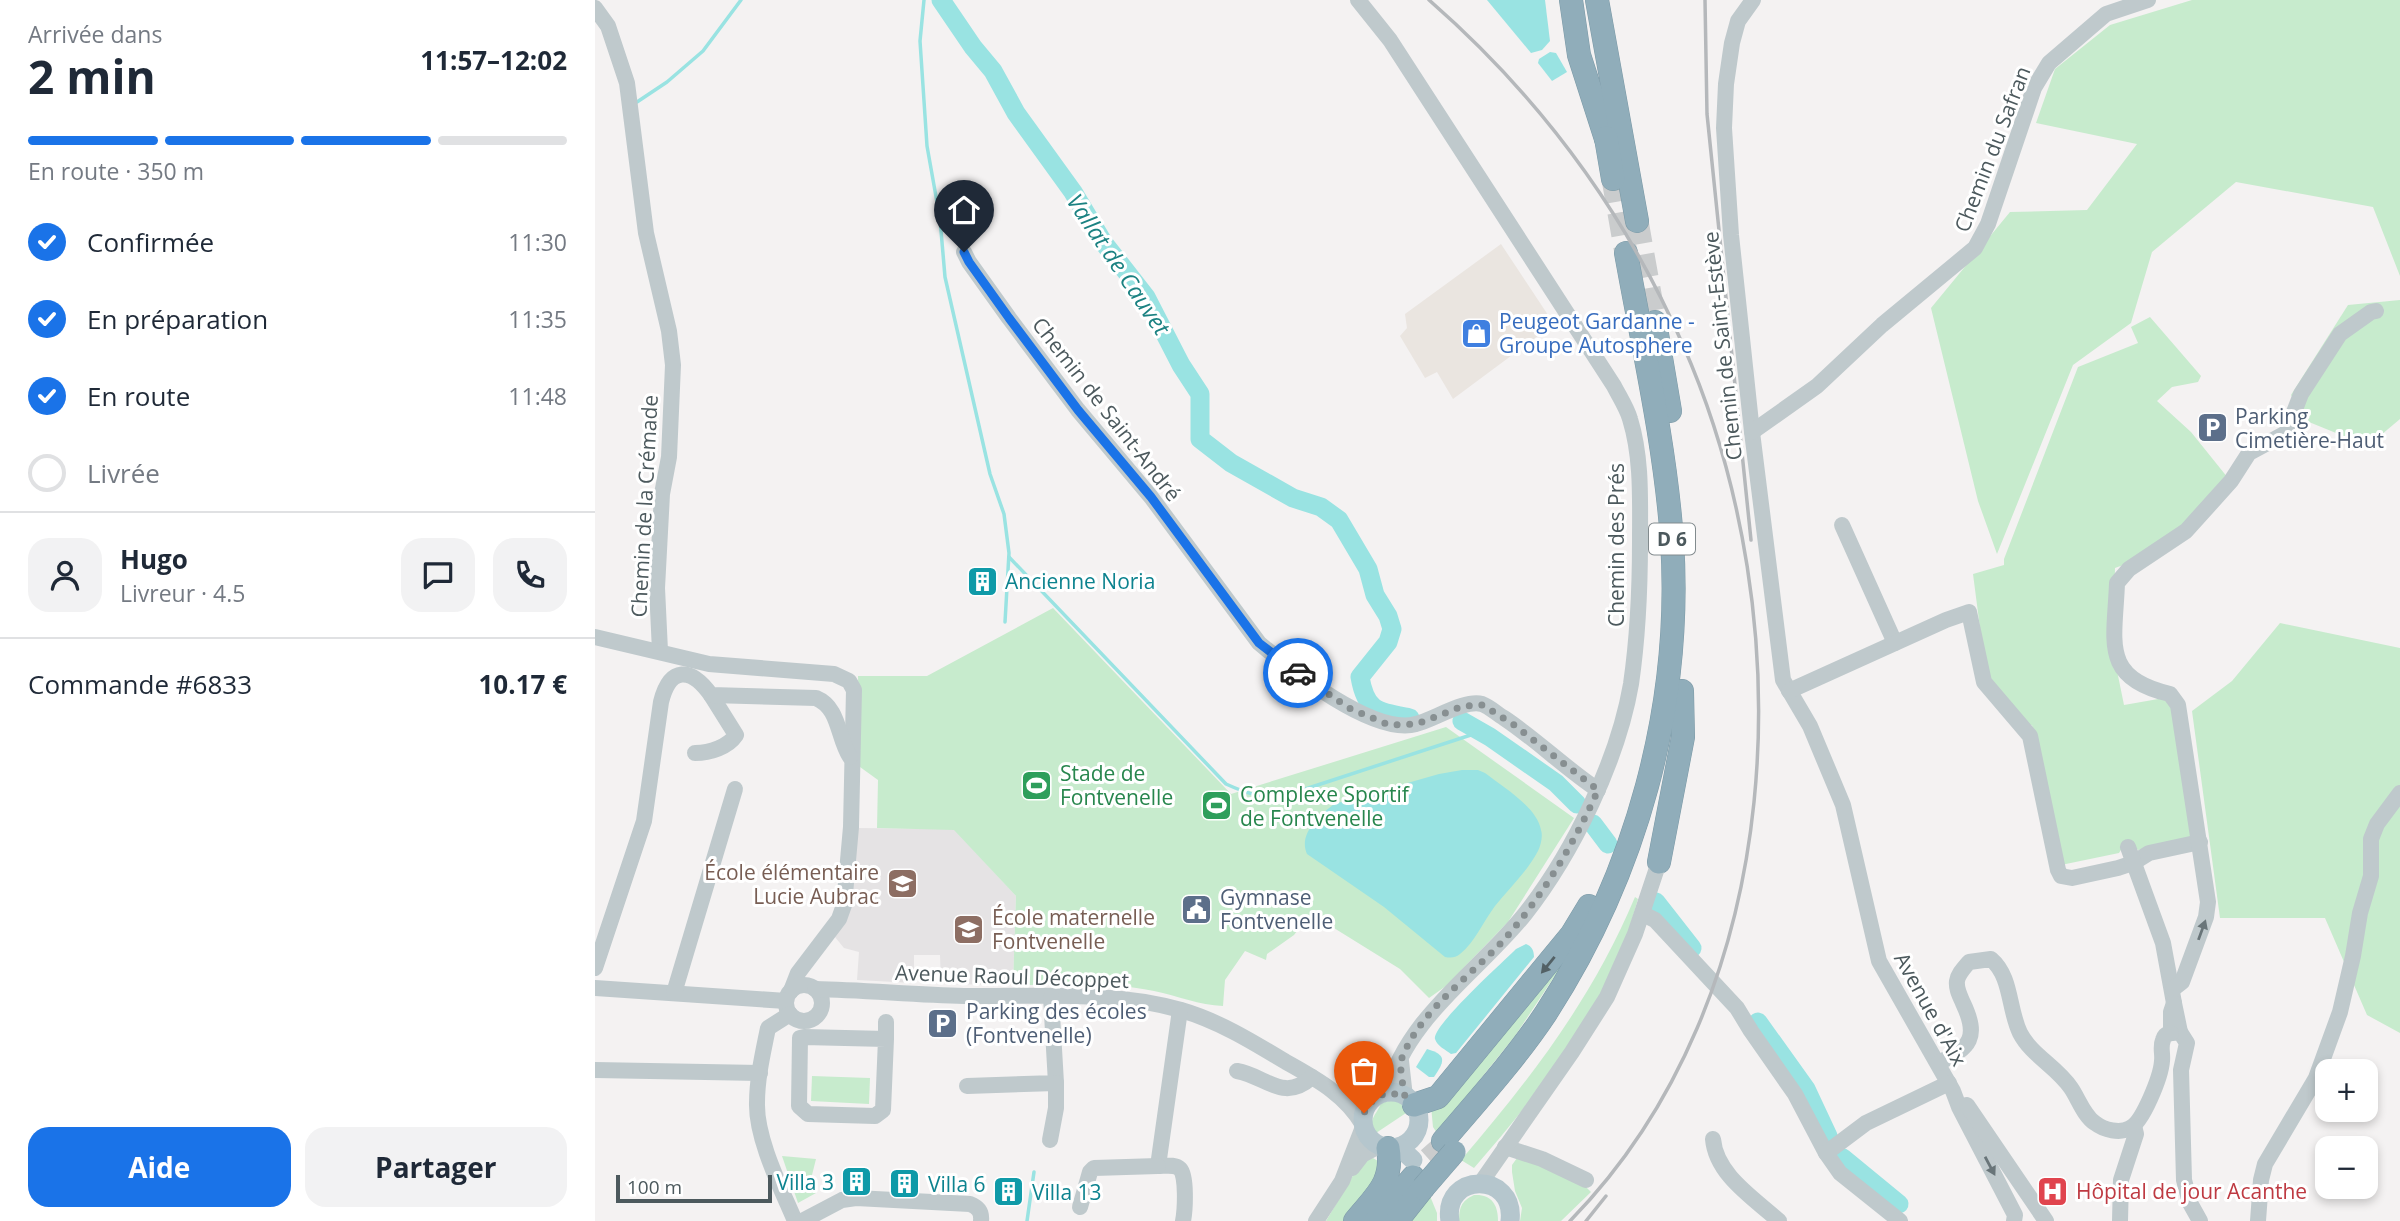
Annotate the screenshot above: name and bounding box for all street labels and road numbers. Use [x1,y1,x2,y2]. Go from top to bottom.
street label: Chemin du Safran [1947,62,2037,236]
street label: Chemin de Saint-Estève [1696,230,1748,462]
street label: Chemin de Saint-André [1026,311,1188,507]
street label: Chemin de la Crémade [624,394,664,618]
street label: Chemin des Prés [1602,463,1630,627]
road number: D 6 [1649,524,1695,554]
street label: Avenue d'Aix [1888,947,1974,1071]
street label: Avenue Raoul Décoppet [894,958,1130,994]

